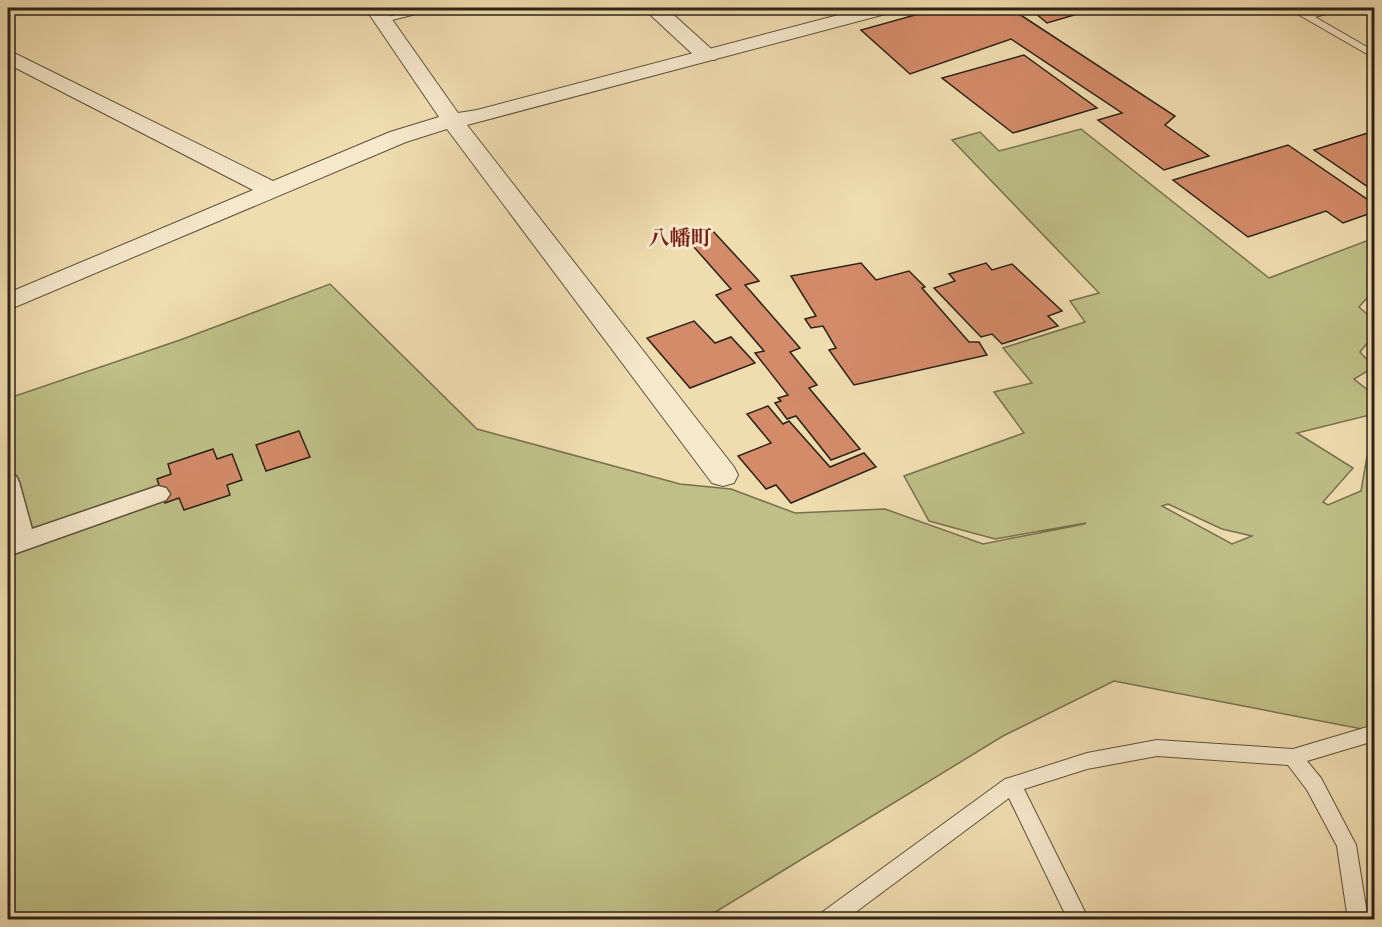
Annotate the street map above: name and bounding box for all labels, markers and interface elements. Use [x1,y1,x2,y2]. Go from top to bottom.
district label: 八幡町 [649,224,712,253]

